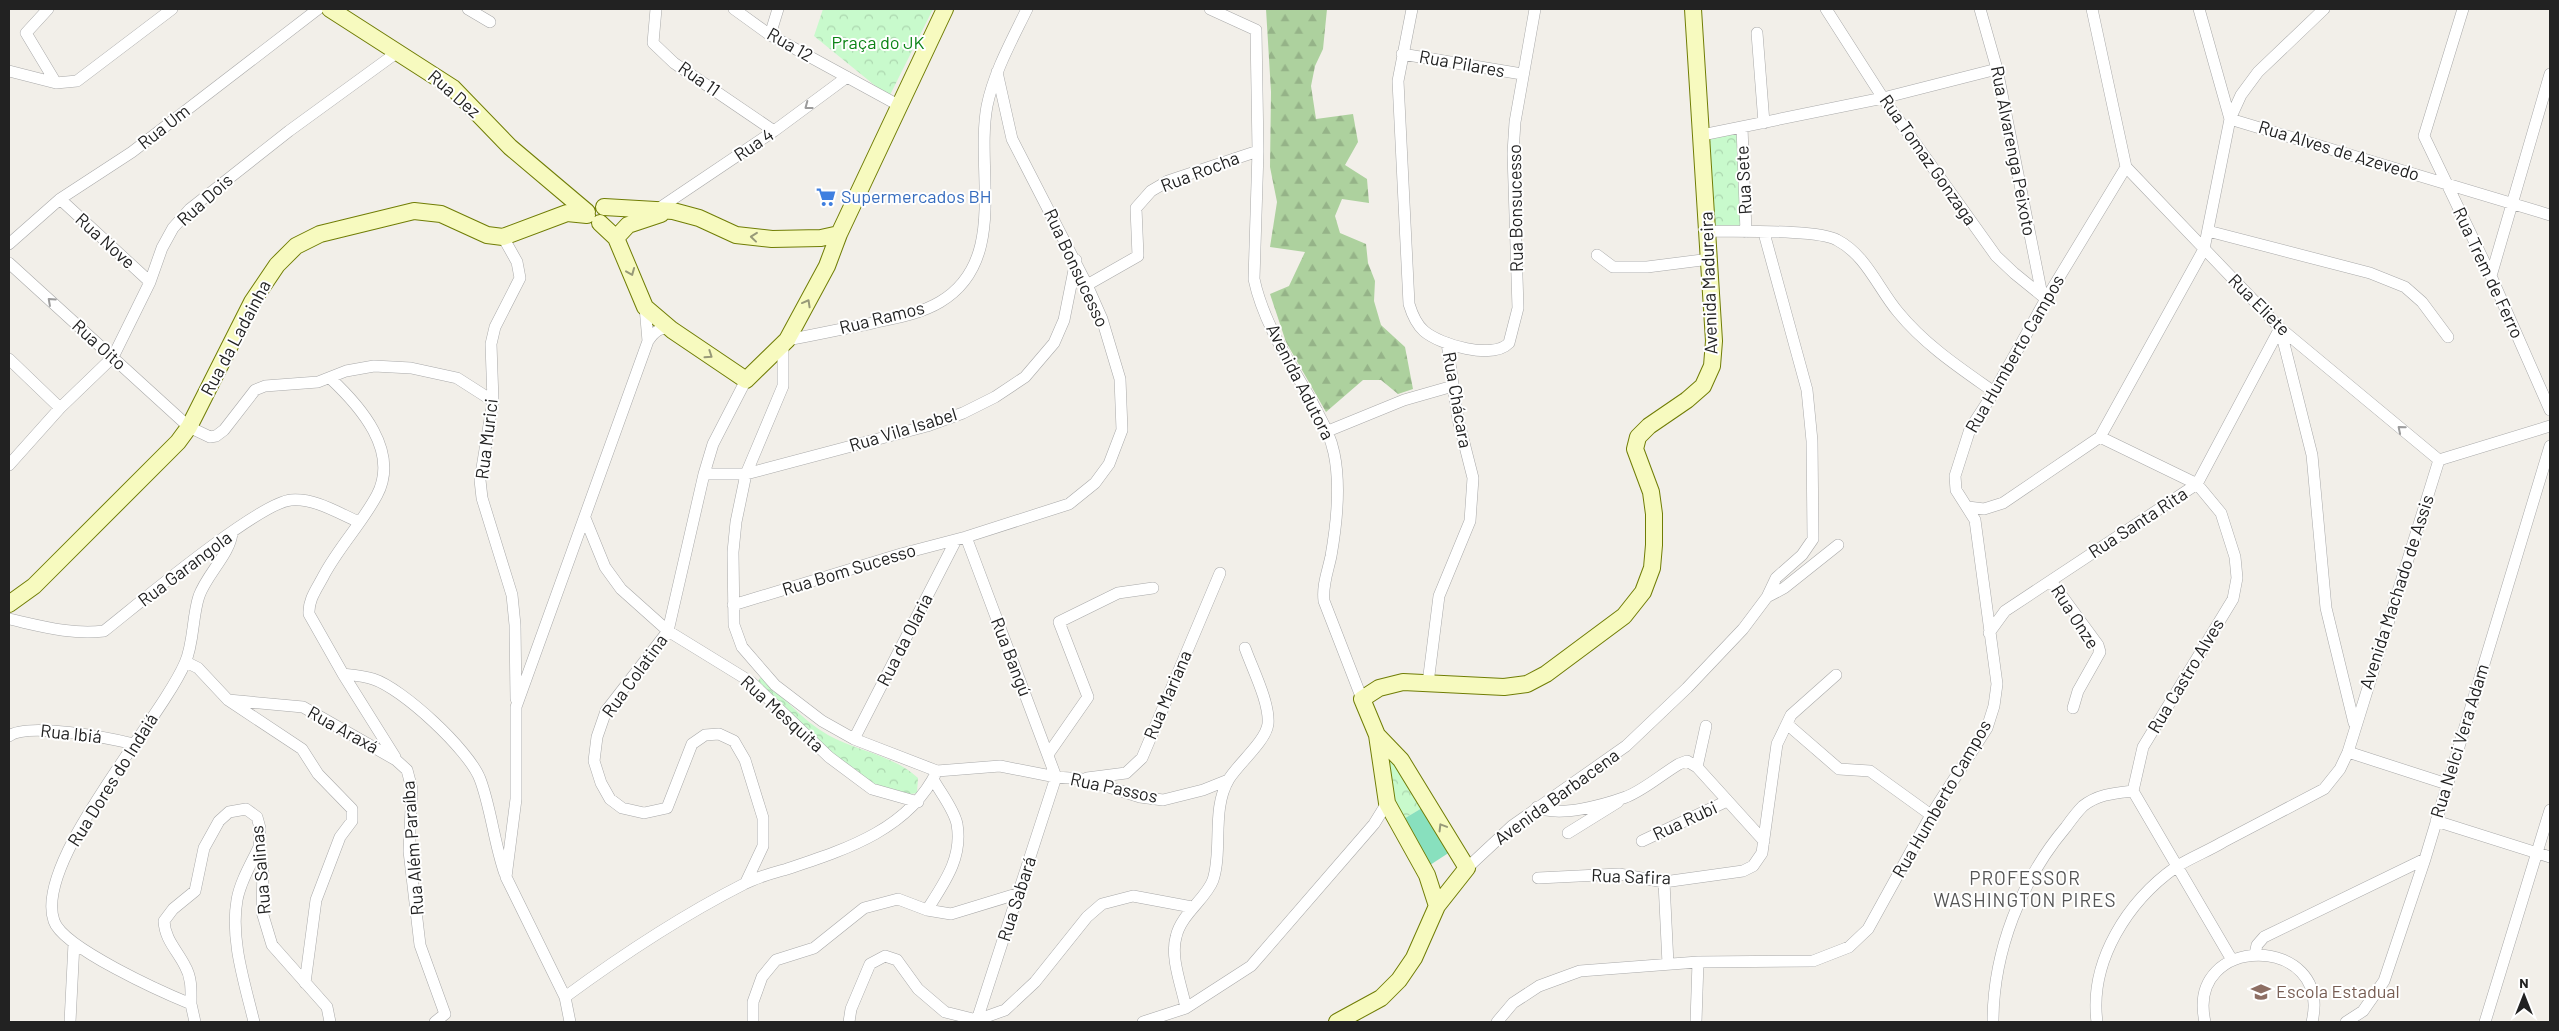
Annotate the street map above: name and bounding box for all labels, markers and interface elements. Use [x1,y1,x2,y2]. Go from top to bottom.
street label: Rua 12 [764,22,817,66]
park label: Praça do JK [831,31,925,53]
street label: Rua Pilares [1418,45,1507,81]
street label: Rua 11 [674,56,725,100]
street label: Rua Alvarenga Peixoto [1987,64,2041,238]
street label: Rua Dez [424,65,485,122]
street label: Rua Tomaz Gonzaga [1875,90,1982,229]
street label: Rua Um [133,99,194,153]
one-way arrow [804,100,814,109]
street label: Rua Alves de Azevedo [2256,115,2422,185]
street label: Rua 4 [729,123,778,165]
street label: Rua Bonsucesso [1503,144,1527,272]
street label: Rua Sete [1730,145,1756,215]
street label: Rua Rocha [1157,146,1242,196]
street label: Rua Dois [172,168,237,230]
place label: Supermercados BH [841,185,991,207]
supermarket icon: Supermercados BH [815,186,837,208]
street label: Rua Trem de Ferro [2449,203,2529,342]
street label: Rua Bonsucesso [1040,205,1114,330]
street label: Rua Nove [71,208,140,273]
street label: Avenida Madureira [1695,211,1721,355]
one-way arrow [750,232,758,243]
one-way arrow [625,268,635,276]
street label: Rua Eliete [2224,269,2295,340]
street label: Rua Humberto Campos [1960,271,2068,436]
street label: Rua da Ladainha [195,276,275,399]
street label: Rua Ramos [837,296,927,338]
one-way arrow [48,298,57,307]
one-way arrow [801,299,811,308]
street label: Rua Oito [68,314,131,374]
street label: Avenida Adutora [1262,320,1340,443]
one-way arrow [703,349,713,358]
street label: Rua Chácara [1439,350,1477,450]
street label: Rua Murici [470,397,502,480]
street label: Rua Vila Isabel [846,402,959,456]
one-way arrow [2398,425,2407,434]
street label: Rua Santa Rita [2084,482,2191,562]
street label: Avenida Machado de Assis [2354,492,2438,692]
street label: Rua Garangola [133,526,236,611]
street label: Rua Bom Sucesso [779,538,918,600]
street label: Rua Onze [2047,580,2105,653]
street label: Rua da Olaria [871,590,937,690]
street label: Rua Bangú [987,614,1037,699]
street label: Rua Castro Alves [2142,614,2228,737]
street label: Rua Colatina [597,630,672,721]
street label: Rua Mariana [1138,647,1196,743]
street label: Rua Nelci Vera Adam [2425,661,2493,821]
street label: Rua Mesquita [737,670,829,756]
street label: Rua Araxá [304,701,383,758]
street label: Rua Dores do Indaiá [62,709,162,850]
street label: Rua Humberto Campos [1887,716,1995,881]
street label: Rua Ibiá [39,719,103,747]
street label: Avenida Barbacena [1490,744,1623,849]
street label: Rua Passos [1069,767,1160,807]
street label: Rua Além Paraíba [396,780,428,916]
street label: Rua Rubi [1649,796,1720,845]
one-way arrow [1438,823,1448,832]
street label: Rua Salinas [245,825,275,916]
street label: Rua Sabará [992,854,1040,944]
street label: Rua Safira [1591,864,1671,888]
district label: PROFESSOR WASHINGTON PIRES [1933,866,2117,911]
north arrow [2499,971,2549,1021]
text: N [2519,974,2529,991]
place label: Escola Estadual [2276,980,2400,1002]
school or university icon: Escola Estadual [2250,981,2272,1003]

